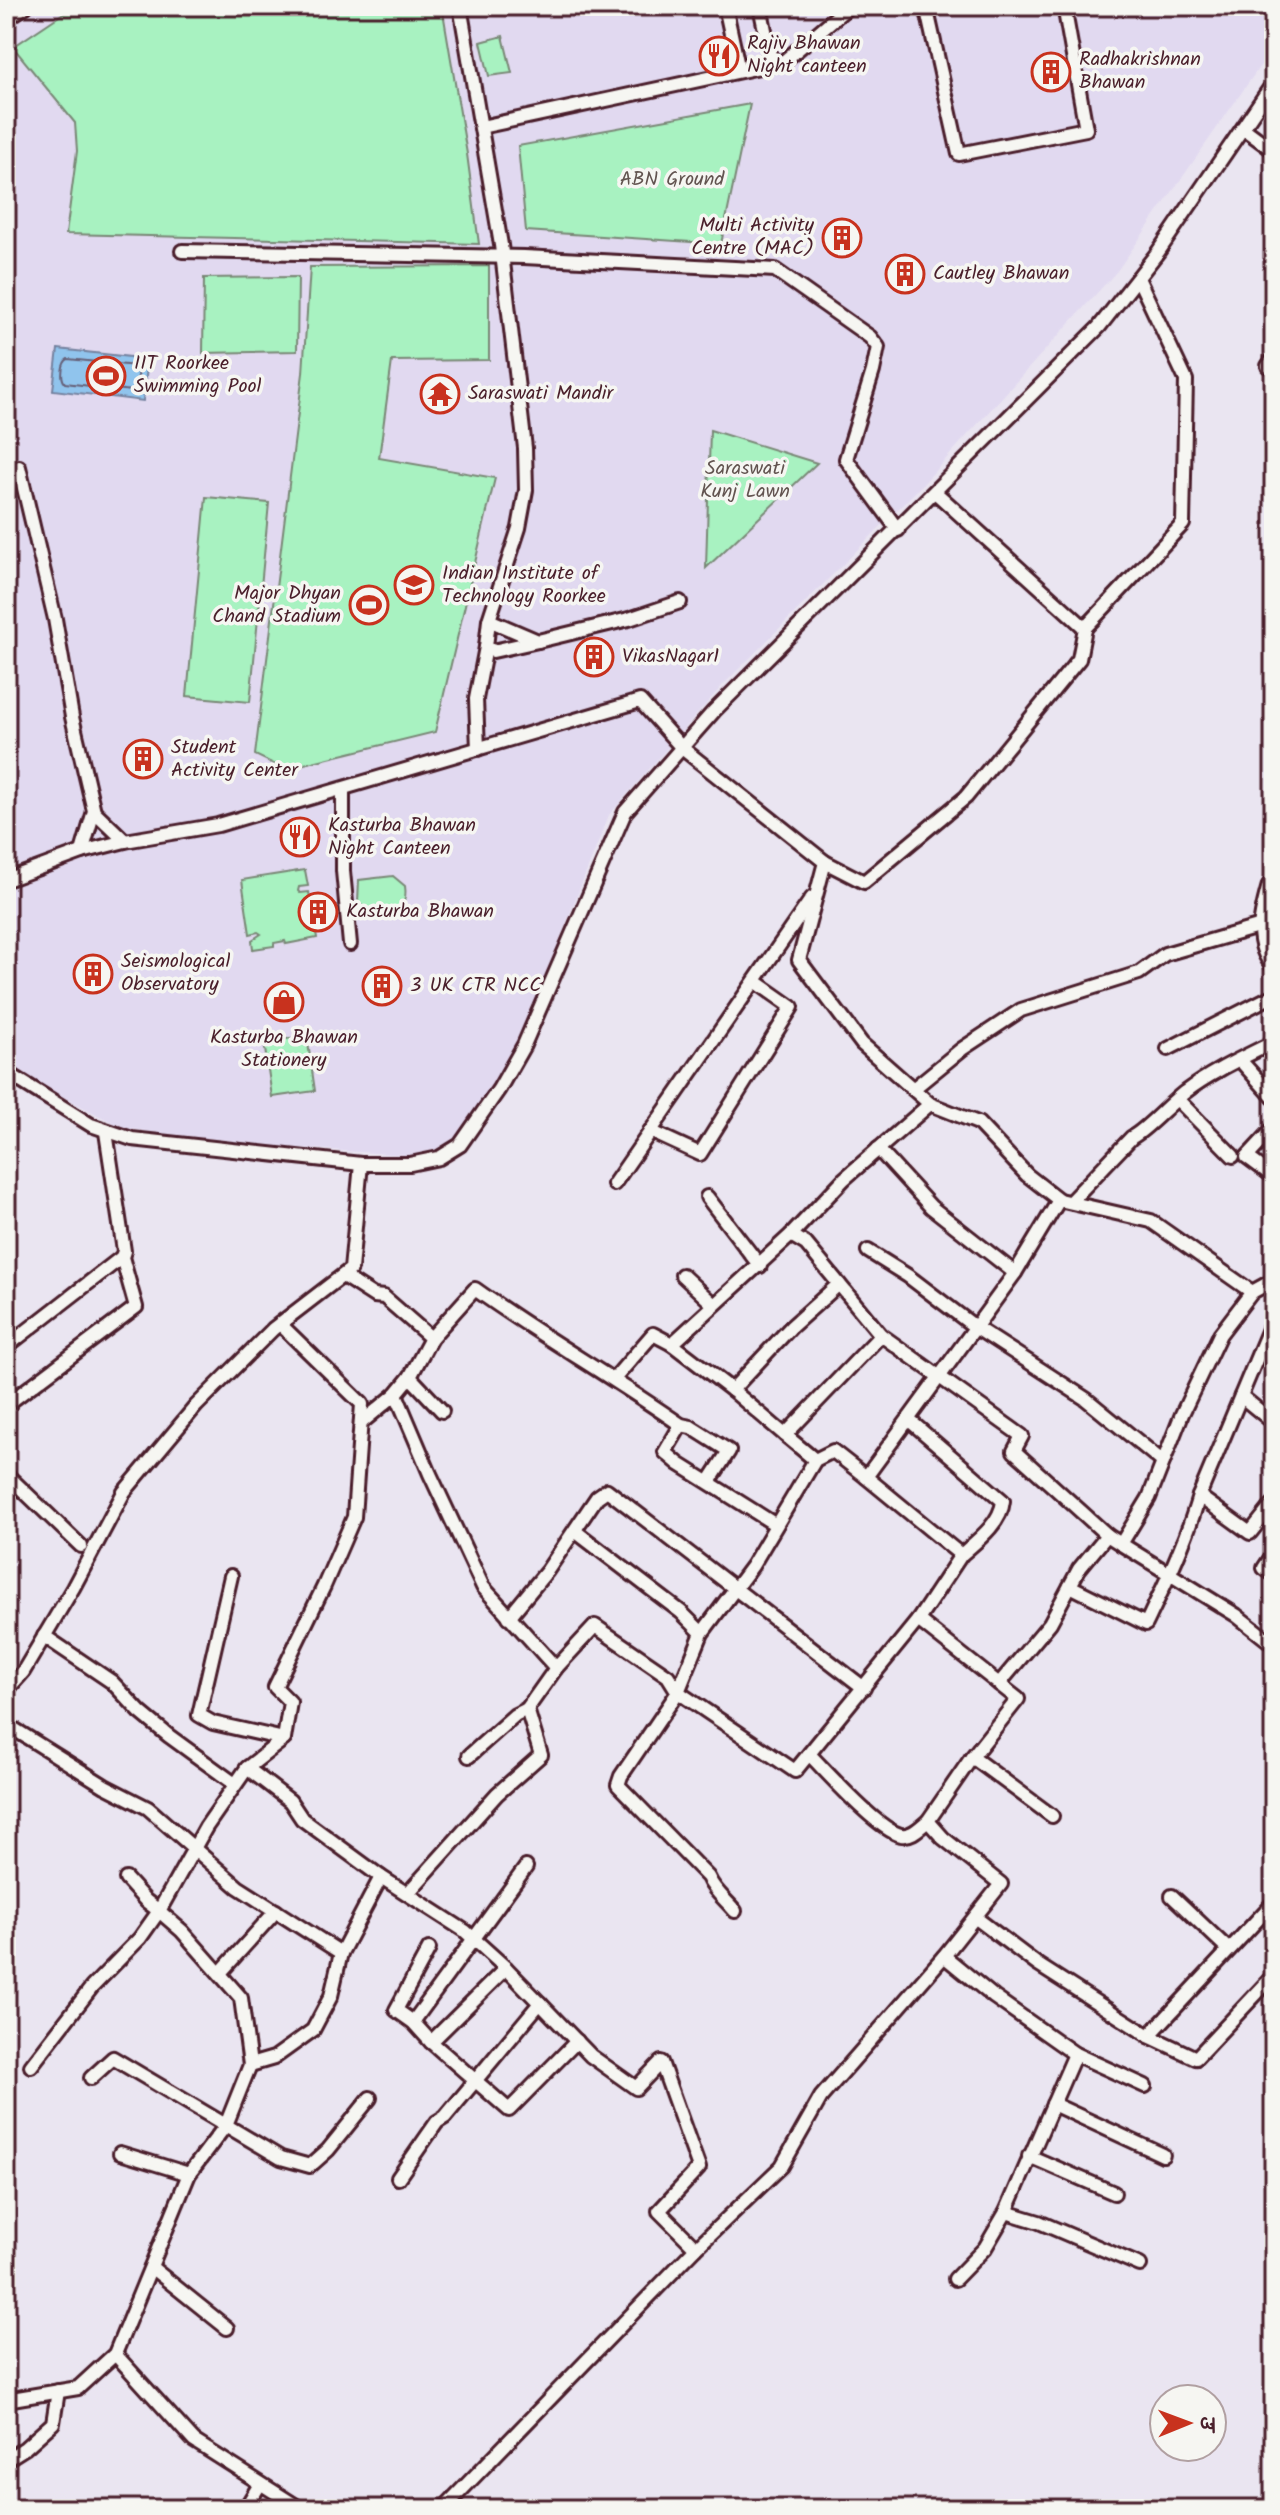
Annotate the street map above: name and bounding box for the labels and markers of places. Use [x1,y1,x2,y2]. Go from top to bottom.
place label: Rajiv Bhawan Night canteen [747,28,867,83]
restaurant icon: Rajiv Bhawan Night canteen [698,35,740,77]
place label: Radhakrishnan Bhawan [1079,44,1201,99]
building icon: Radhakrishnan Bhawan [1030,51,1072,93]
place label: Multi Activity Centre (MAC) [691,210,815,265]
building icon: Multi Activity Centre (MAC) [821,217,863,259]
building icon: Cautley Bhawan [884,253,926,295]
place label: Cautley Bhawan [933,258,1069,290]
place label: IIT Roorkee Swimming Pool [134,348,262,403]
sports icon: IIT Roorkee Swimming Pool [85,355,127,397]
temple icon: Saraswati Mandir [419,373,461,415]
place label: Saraswati Mandir [468,378,614,410]
place label: Indian Institute of Technology Roorkee [442,558,606,613]
school or university icon: Indian Institute of Technology Roorkee [393,564,435,606]
place label: Major Dhyan Chand Stadium [212,578,341,633]
sports icon: Major Dhyan Chand Stadium [348,584,390,626]
building icon: VikasNagar1 [573,636,615,678]
place label: VikasNagar1 [622,641,719,673]
place label: Student Activity Center [171,732,299,787]
building icon: Student Activity Center [122,738,164,780]
place label: Kasturba Bhawan Night Canteen [328,810,476,865]
restaurant icon: Kasturba Bhawan Night Canteen [279,816,321,858]
building icon: Kasturba Bhawan [297,891,339,933]
place label: Kasturba Bhawan [346,896,494,928]
place label: Seismological Observatory [121,946,230,1001]
building icon: Seismological Observatory [72,953,114,995]
building icon: 3 UK CTR NCC [361,965,403,1007]
place label: 3 UK CTR NCC [410,970,541,1002]
shop icon: Kasturba Bhawan Stationery [263,981,305,1023]
place label: Kasturba Bhawan Stationery [210,1022,358,1077]

